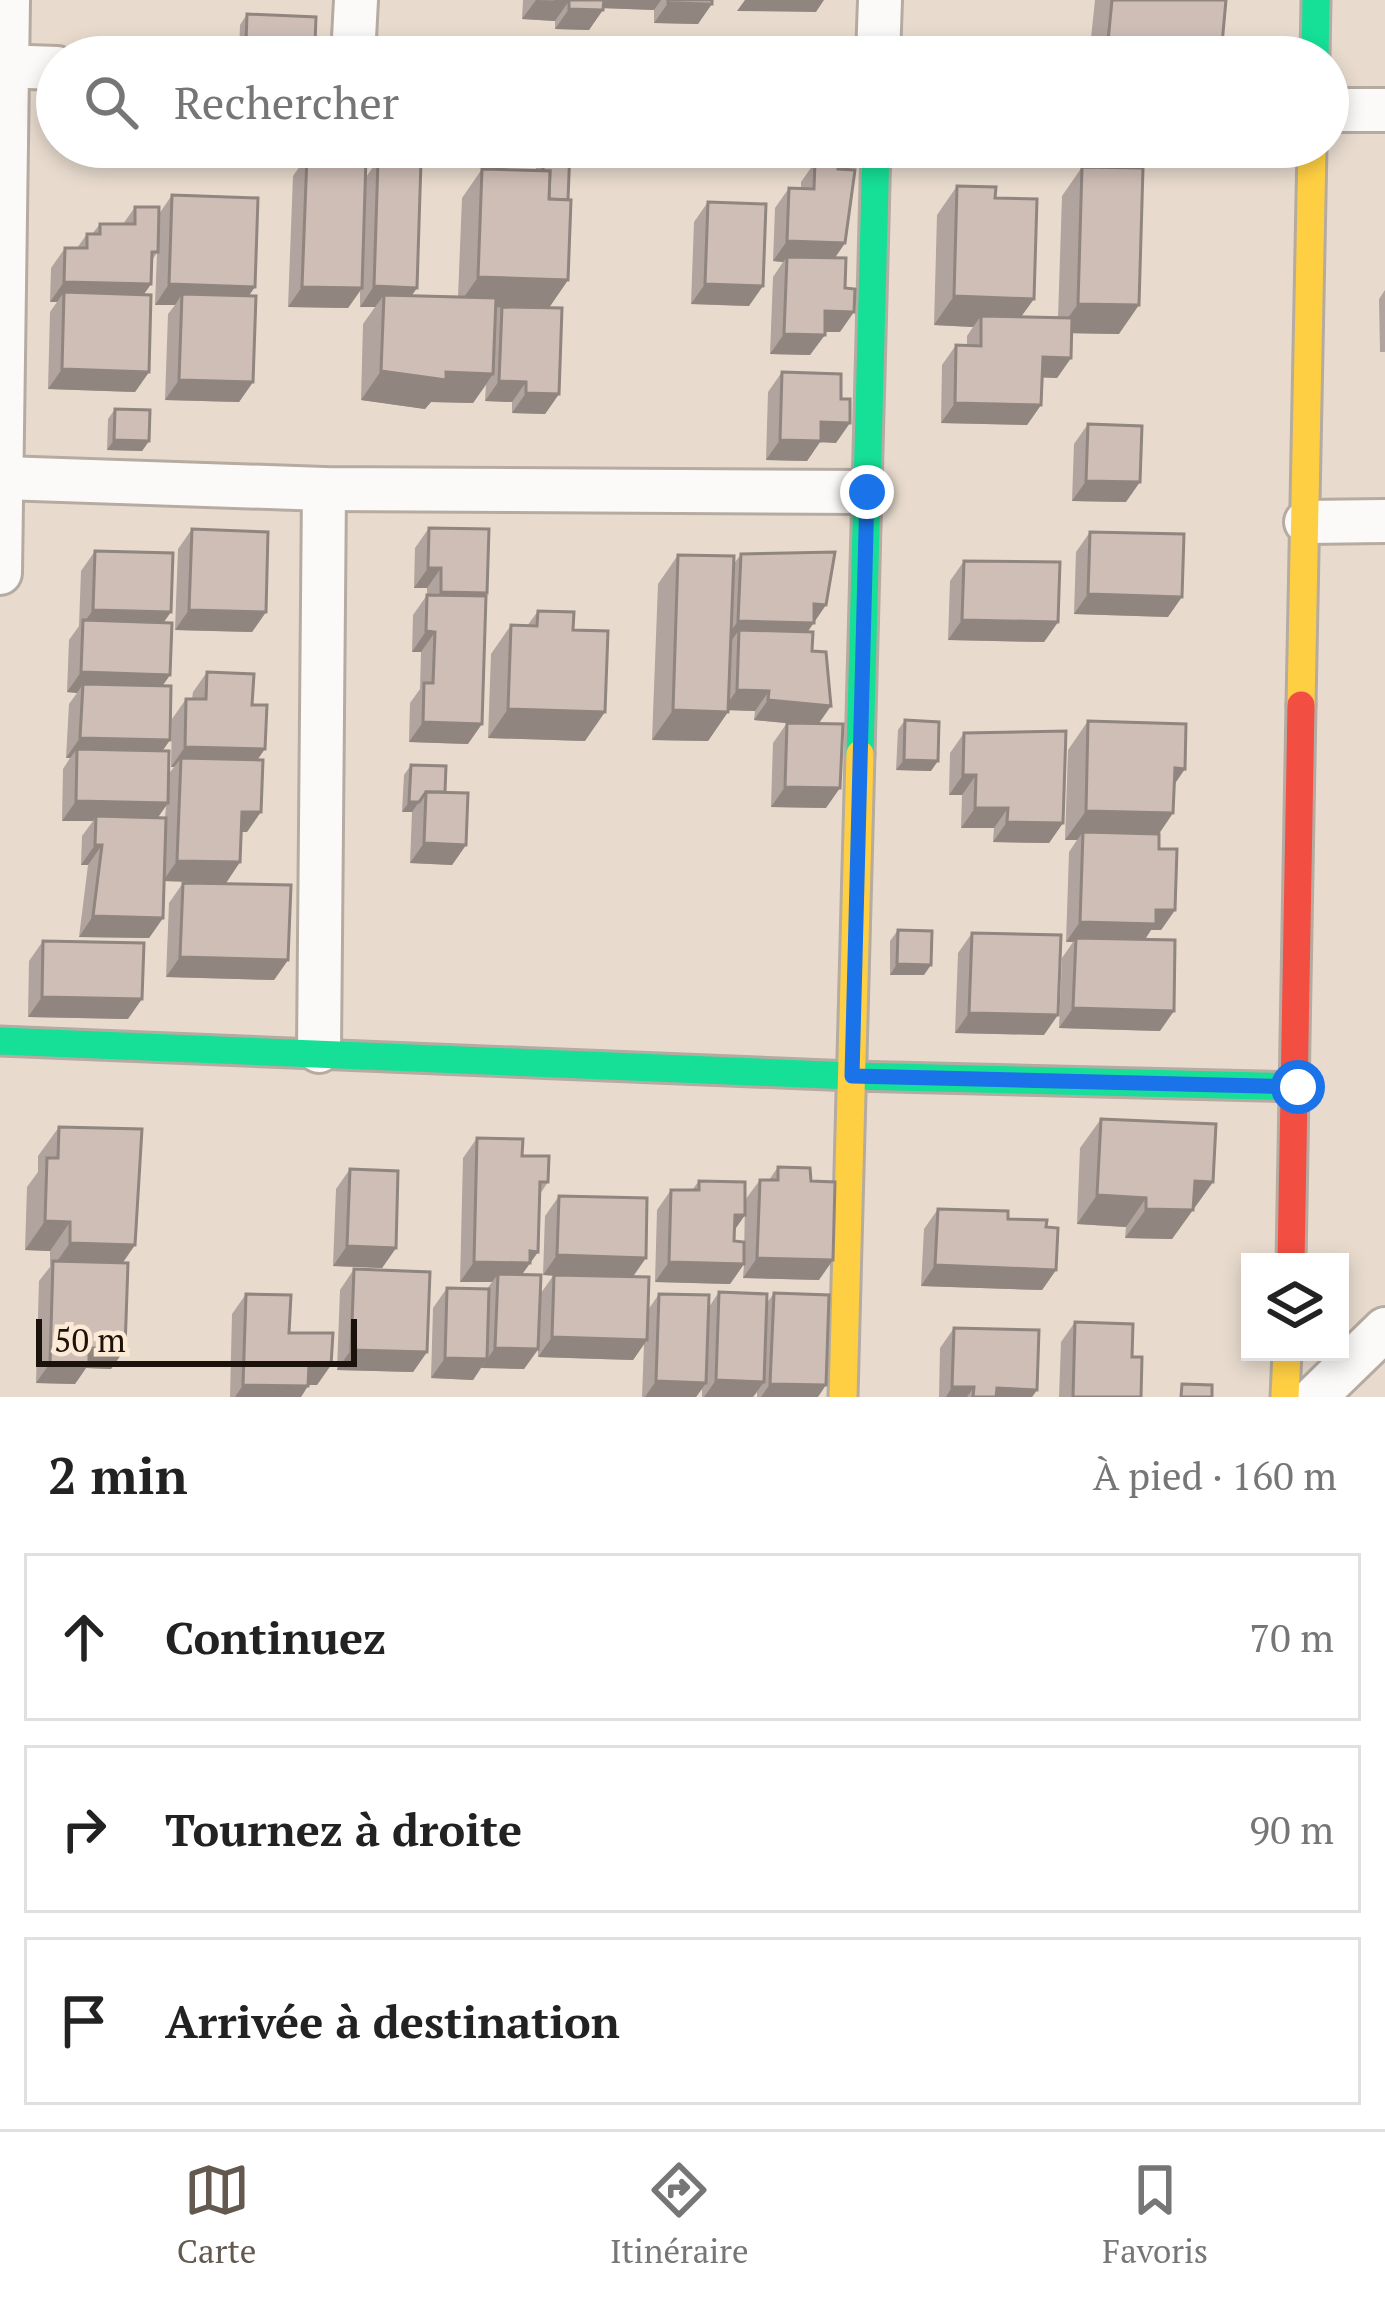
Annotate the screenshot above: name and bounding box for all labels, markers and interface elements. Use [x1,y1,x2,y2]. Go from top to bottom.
search box [36,36,1349,168]
icon: search [78,69,144,135]
text: Rechercher [174,72,399,132]
route end [840,465,894,519]
route start [1271,1060,1325,1114]
map controls [1241,1253,1349,1361]
button: layers [1241,1253,1349,1361]
scale bar [36,1313,357,1366]
text: 50 m [54,1318,126,1361]
text: 2 min [48,1441,188,1509]
text: À pied · 160 m [1093,1449,1337,1501]
icon: ahead [51,1604,117,1670]
text: Continuez [165,1607,386,1667]
text: 70 m [1249,1611,1334,1663]
icon: right [51,1796,117,1862]
text: Tournez à droite [165,1799,522,1859]
text: 90 m [1249,1803,1334,1855]
icon: arrive [51,1988,117,2054]
text: Arrivée à destination [165,1991,620,2051]
tab: Carte [177,2157,256,2272]
tab: Itinéraire [610,2157,749,2272]
tab: Favoris [1102,2157,1208,2272]

